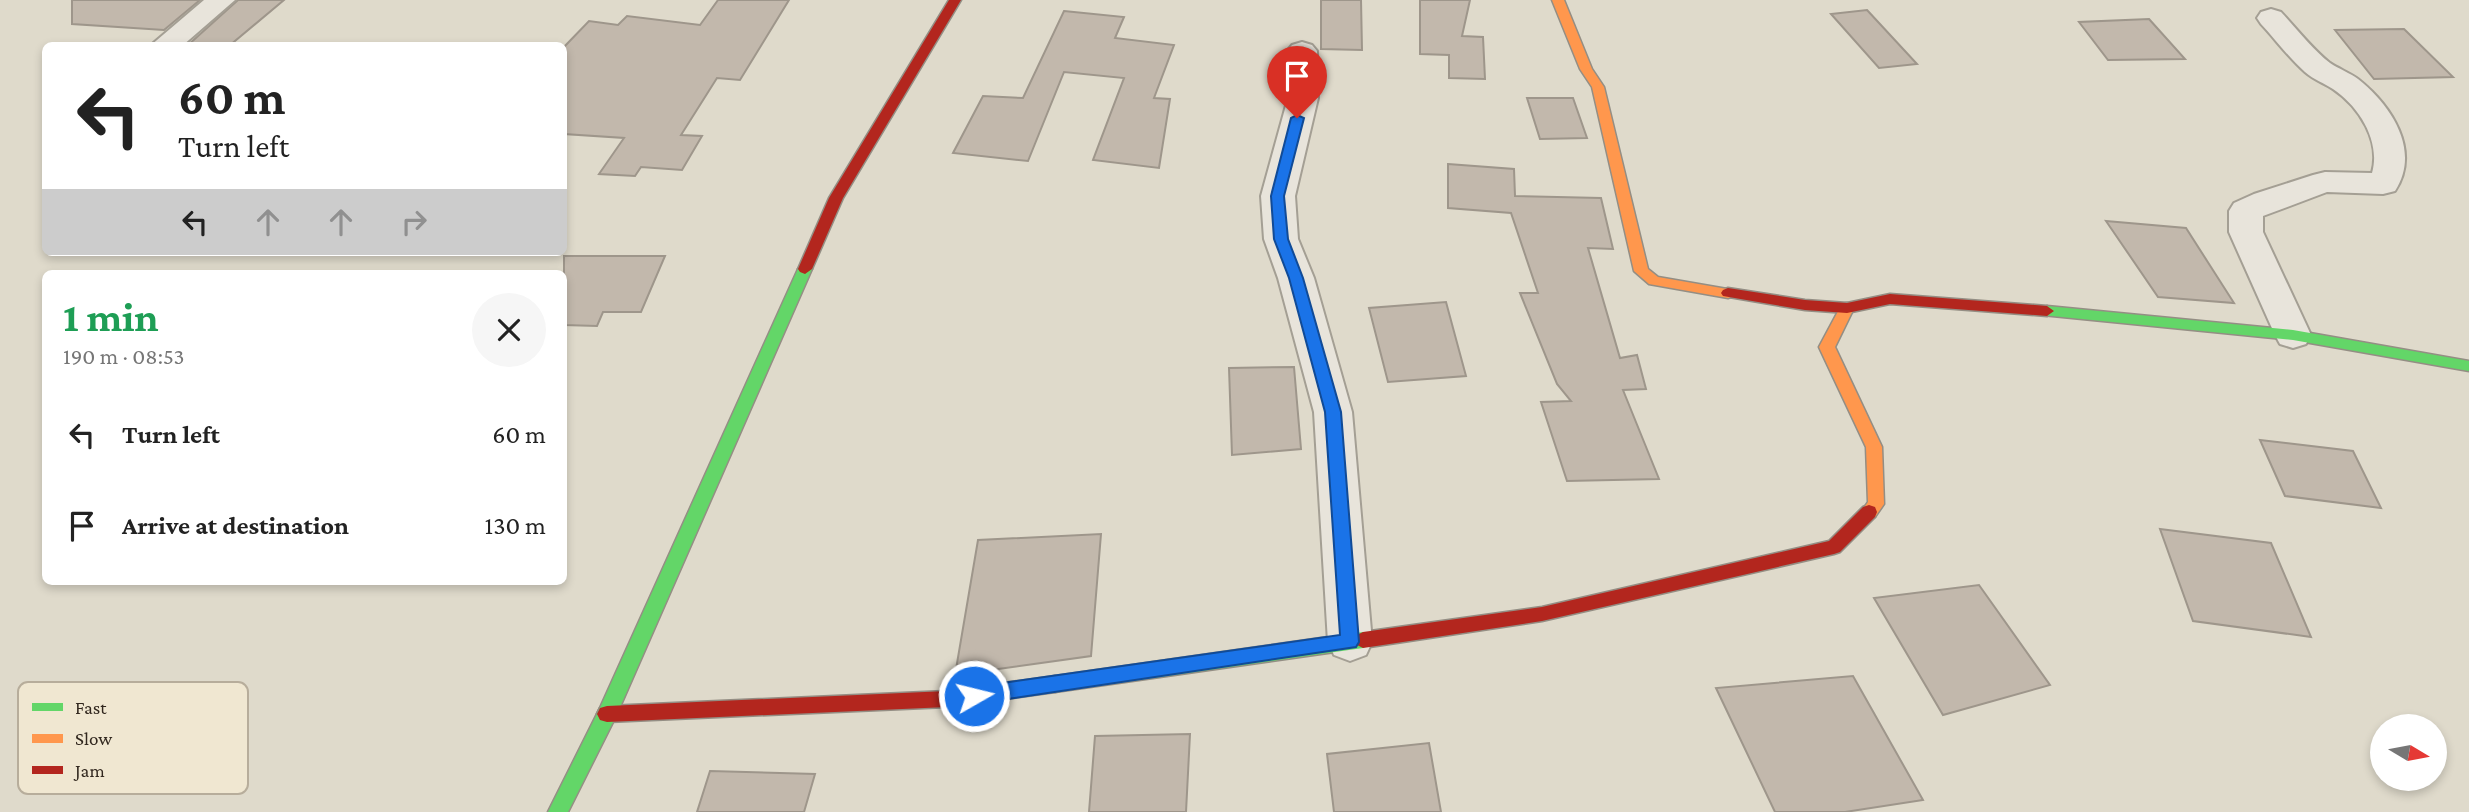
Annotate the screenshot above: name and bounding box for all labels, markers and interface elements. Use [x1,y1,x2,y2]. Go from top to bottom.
pin [1267,46,1327,118]
icon: arrive [1278,57,1316,95]
icon: left [63,70,154,161]
text: 60 m [178,70,285,125]
text: Turn left [178,128,289,164]
icon: left [176,203,214,241]
icon: ahead [249,203,287,241]
icon: ahead [322,203,360,241]
icon: right [395,203,433,241]
text: 1 min [63,293,159,340]
button: close [472,293,546,367]
text: 190 m · 08:53 [63,343,184,369]
icon: left [63,416,101,454]
text: Turn left [122,420,220,449]
text: 60 m [492,420,546,449]
icon: arrive [63,507,101,545]
text: Arrive at destination [122,511,349,540]
text: 130 m [485,511,546,540]
position arrow [937,659,1011,733]
legend [18,682,248,794]
text: Fast [75,697,107,718]
north arrow [2370,714,2446,791]
map controls [2370,714,2447,791]
text: Slow [75,728,112,749]
text: Jam [73,760,105,781]

